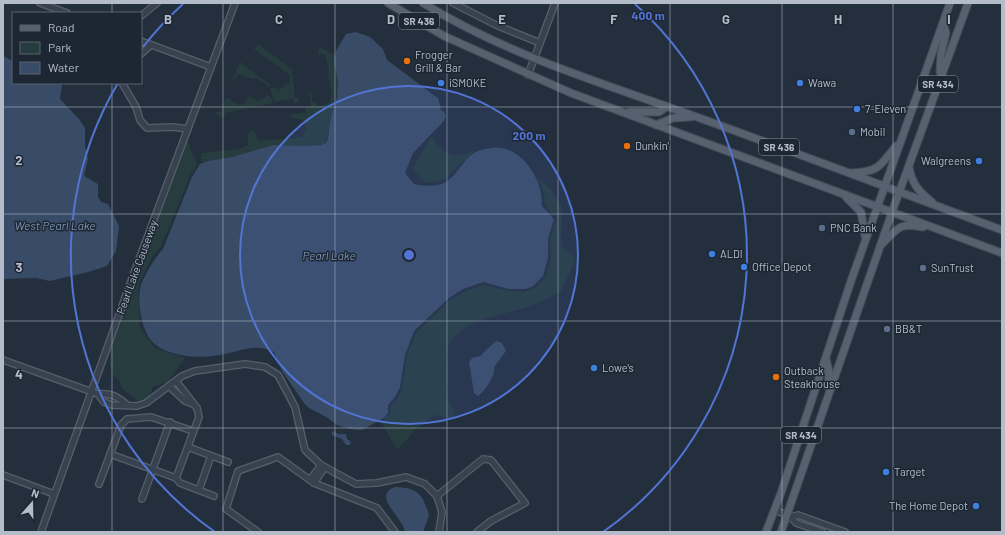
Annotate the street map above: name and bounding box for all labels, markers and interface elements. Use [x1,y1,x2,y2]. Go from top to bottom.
text: 400 m [631,8,665,22]
text: B [164,11,172,27]
text: C [275,11,283,27]
text: D [387,11,395,27]
text: E [498,11,506,27]
text: F [610,11,618,27]
text: G [722,11,730,27]
text: H [834,11,842,27]
text: I [947,11,951,27]
legend [12,12,142,84]
road number: SR 436 [399,13,439,29]
text: Road [48,20,75,34]
text: Park [48,40,72,54]
place label: Frogger Grill & Bar [415,48,462,74]
marker: Frogger Grill & Bar [402,56,412,66]
text: Water [48,60,80,74]
place label: iSMOKE [449,76,487,89]
place label: Wawa [808,76,836,89]
road number: SR 434 [918,76,958,92]
marker: iSMOKE [436,78,446,88]
marker: Wawa [795,78,805,88]
place label: 7-Eleven [865,102,906,115]
marker: 7-Eleven [852,104,862,114]
place label: Mobil [860,125,885,138]
marker: Mobil [847,127,857,137]
text: 200 m [513,128,545,142]
place label: Dunkin' [635,139,669,152]
road number: SR 436 [759,139,799,155]
marker: Dunkin' [622,141,632,151]
text: 2 [15,152,23,168]
place label: Walgreens [921,154,971,167]
marker: Walgreens [974,156,984,166]
water label: West Pearl Lake [14,218,96,232]
street label: Pearl Lake Causeway [113,218,160,316]
place label: PNC Bank [830,221,877,234]
marker: PNC Bank [817,223,827,233]
place label: ALDI [720,247,743,260]
water label: Pearl Lake [302,248,356,262]
centre of rings [402,248,416,262]
marker: ALDI [707,249,717,259]
text: 3 [15,259,23,275]
place label: Office Depot [752,260,812,273]
place label: SunTrust [931,261,974,274]
marker: Office Depot [739,262,749,272]
marker: SunTrust [918,263,928,273]
place label: BB&T [895,322,922,335]
marker: BB&T [882,324,892,334]
place label: Lowe's [602,361,634,374]
marker: Lowe's [589,363,599,373]
place label: Outback Steakhouse [784,364,840,390]
text: 4 [15,366,23,382]
marker: Outback Steakhouse [771,372,781,382]
road number: SR 434 [781,427,821,443]
place label: Target [894,465,925,478]
marker: Target [881,467,891,477]
north arrow [12,483,52,523]
text: N [30,486,41,500]
place label: The Home Depot [889,499,968,512]
marker: The Home Depot [971,501,981,511]

